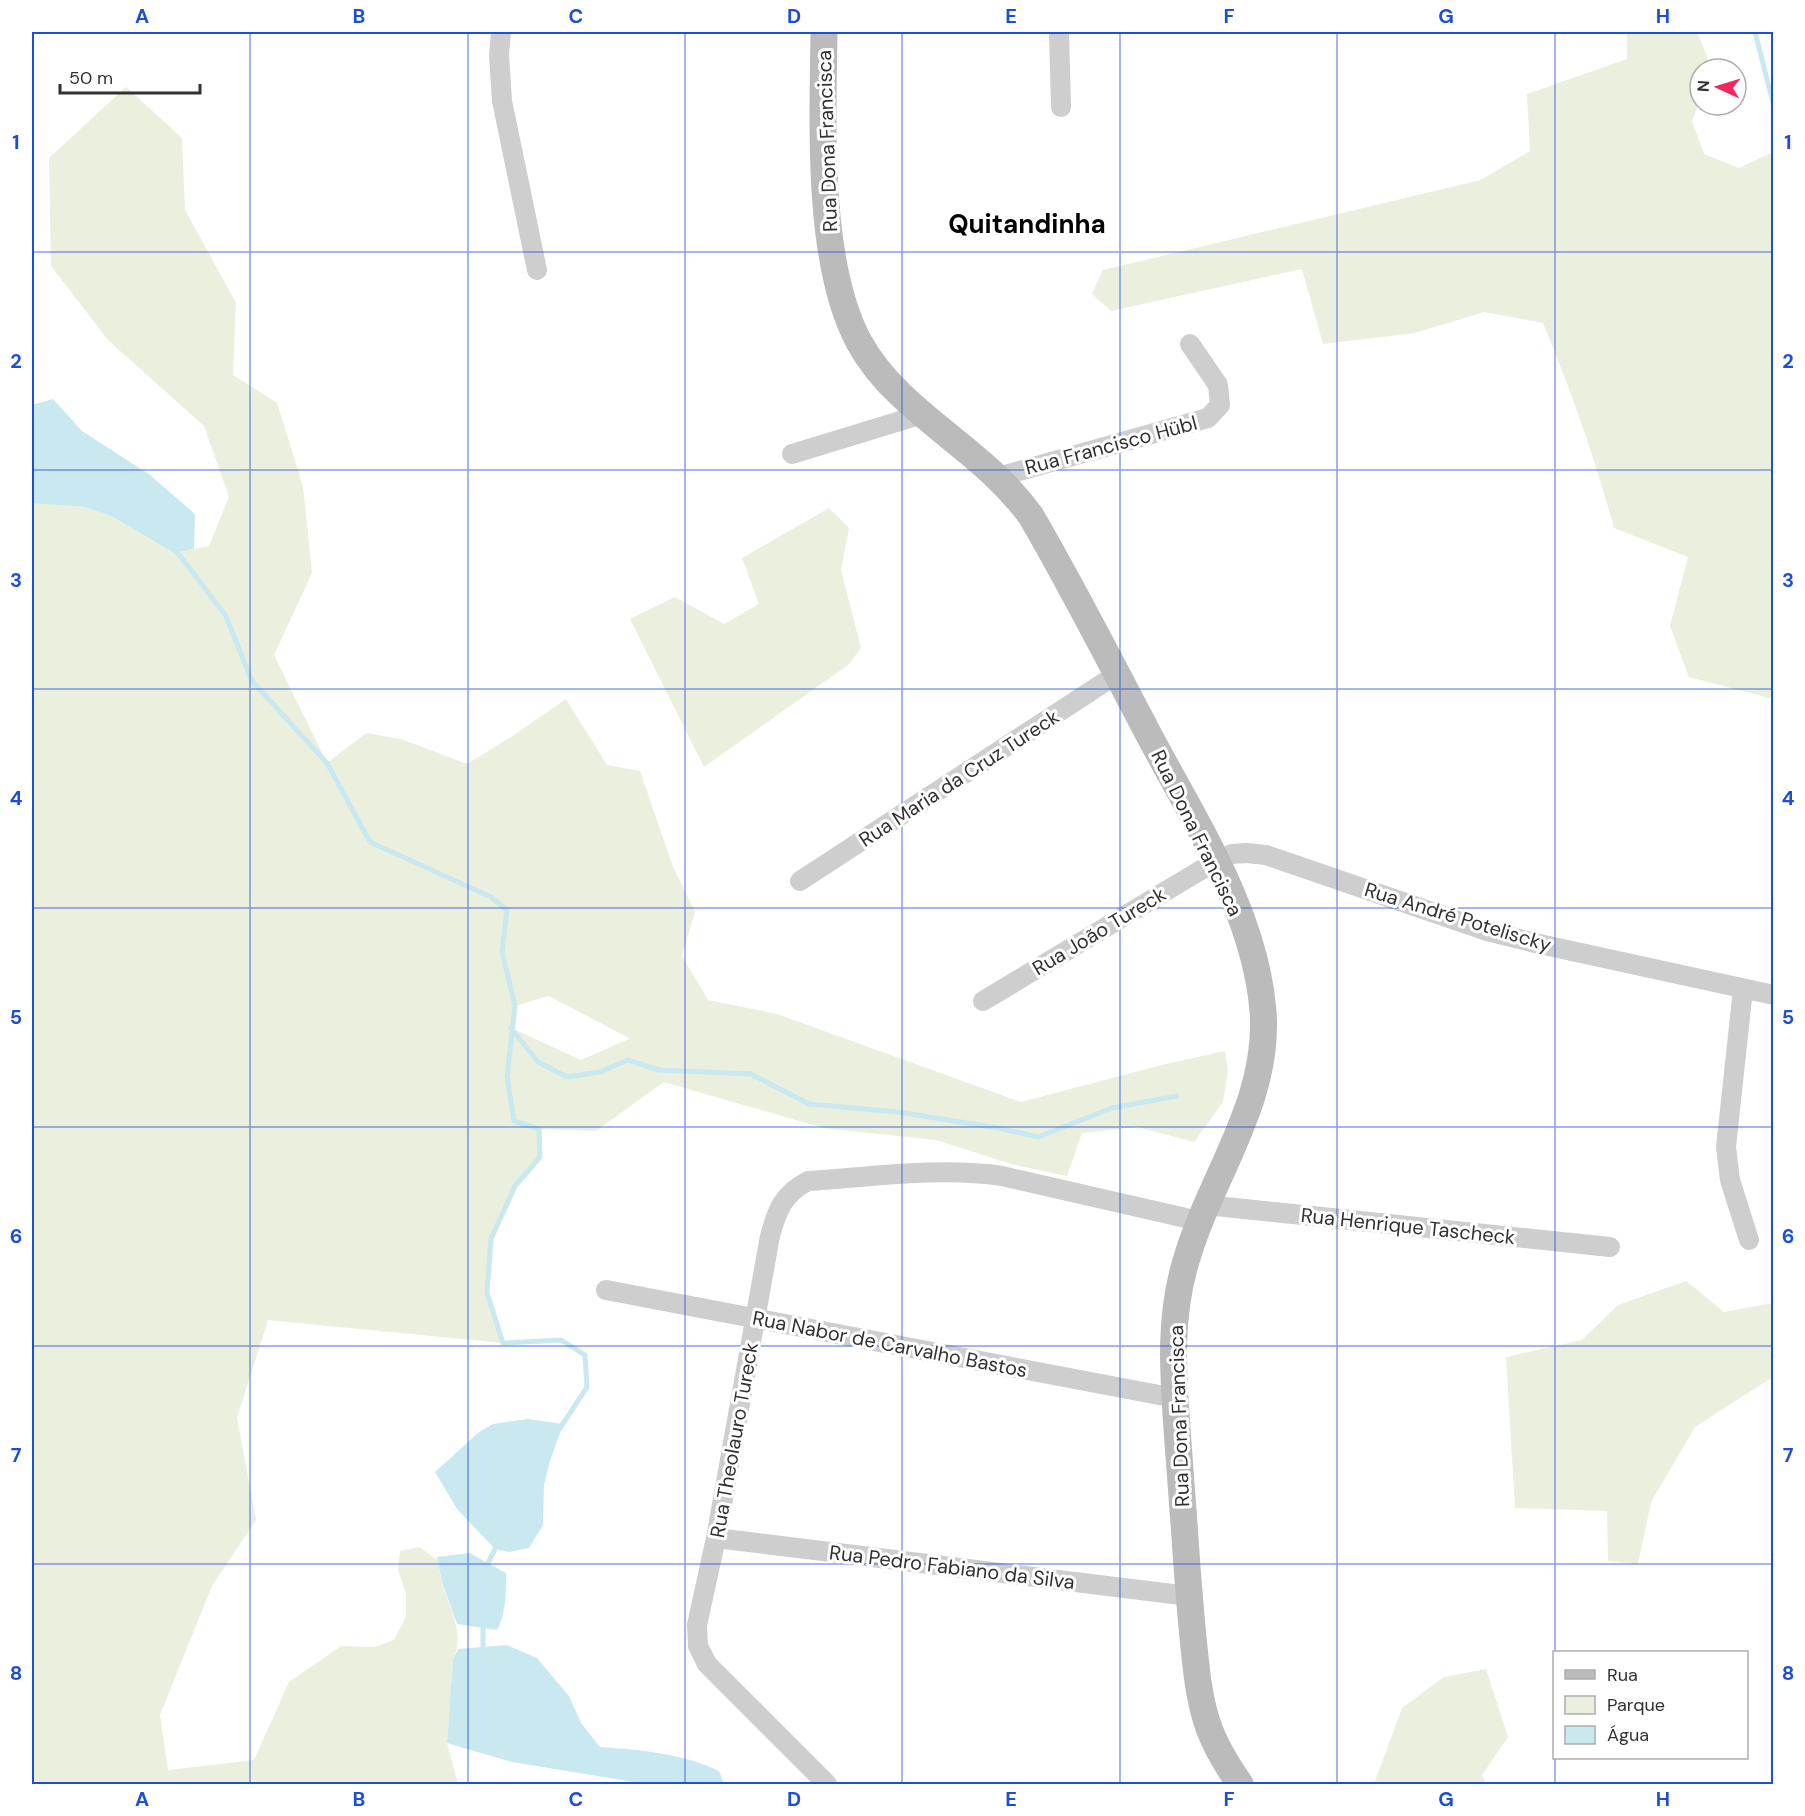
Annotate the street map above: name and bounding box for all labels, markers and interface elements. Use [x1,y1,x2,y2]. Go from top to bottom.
text: A [135,3,149,29]
text: B [353,3,365,29]
text: C [569,3,583,29]
text: D [787,3,801,29]
text: E [1005,3,1017,29]
text: F [1223,3,1235,29]
text: G [1438,3,1454,29]
text: H [1656,3,1670,29]
street label: Rua Dona Francisca [811,50,843,232]
scale bar [60,57,200,95]
north arrow [1688,57,1748,117]
text: 50 m [69,66,113,90]
text: N [1693,79,1714,93]
text: 1 [12,129,20,155]
text: 1 [1784,129,1792,155]
district label: Quitandinha [948,207,1106,241]
text: 2 [10,348,22,374]
text: 2 [1782,348,1794,374]
street label: Rua Francisco Hübl [1022,410,1200,480]
text: 3 [10,567,22,593]
text: 3 [1782,567,1794,593]
street label: Rua Maria da Cruz Tureck [854,703,1064,853]
street label: Rua Dona Francisca [1145,746,1249,920]
text: 4 [10,785,23,811]
text: 4 [1782,785,1795,811]
street label: Rua André Poteliscky [1361,876,1555,958]
street label: Rua João Tureck [1028,881,1170,981]
text: 5 [10,1004,22,1030]
text: 5 [1782,1004,1794,1030]
street label: Rua Henrique Tascheck [1300,1202,1516,1250]
text: 6 [10,1223,22,1249]
text: 6 [1782,1223,1794,1249]
street label: Rua Nabor de Carvalho Bastos [750,1305,1030,1383]
street label: Rua Dona Francisca [1163,1325,1195,1507]
street label: Rua Theolauro Tureck [704,1340,764,1540]
text: 7 [11,1442,22,1468]
text: 7 [1783,1442,1794,1468]
street label: Rua Pedro Fabiano da Silva [828,1539,1076,1595]
legend [1553,1651,1748,1759]
text: 8 [10,1660,22,1686]
text: 8 [1782,1660,1794,1686]
text: Rua [1607,1663,1638,1687]
text: Parque [1607,1693,1665,1717]
text: Água [1607,1723,1649,1747]
text: A [135,1786,149,1812]
text: B [353,1786,365,1812]
text: C [569,1786,583,1812]
text: D [787,1786,801,1812]
text: E [1005,1786,1017,1812]
text: F [1223,1786,1235,1812]
text: G [1438,1786,1454,1812]
text: H [1656,1786,1670,1812]

